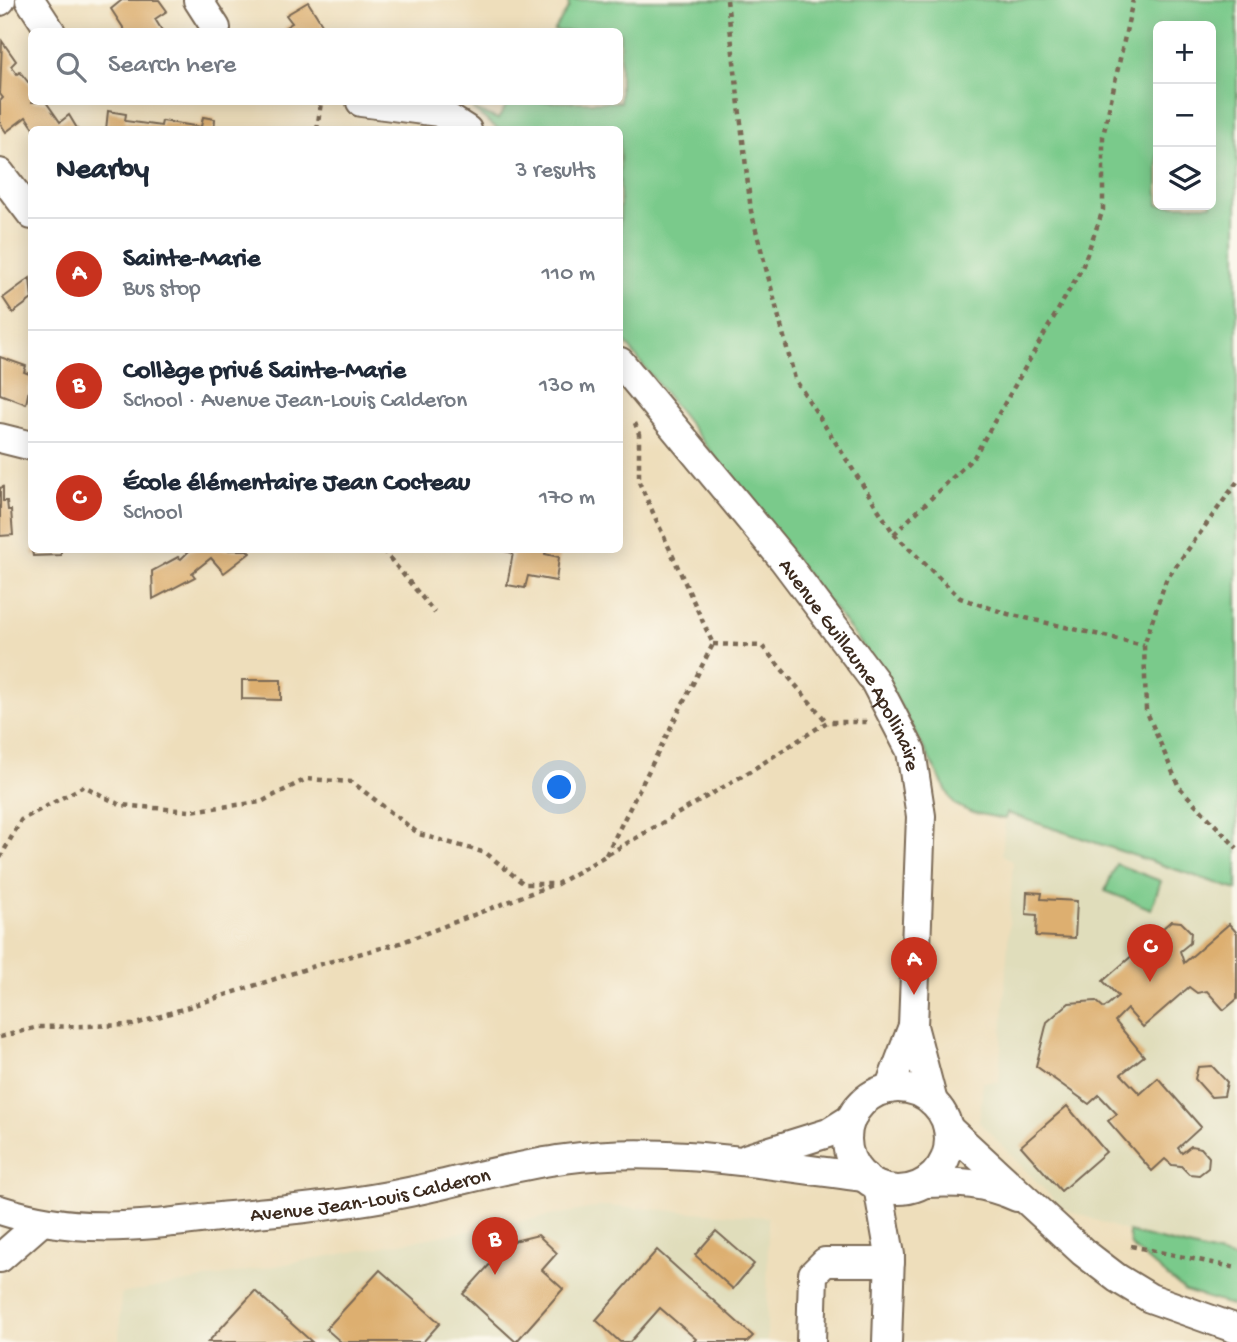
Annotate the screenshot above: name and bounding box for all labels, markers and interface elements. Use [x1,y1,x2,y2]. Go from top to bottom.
map controls [1153,21,1216,210]
button: + [1153,21,1216,84]
search box [28,28,623,105]
icon: search [52,48,90,86]
text: Search here [108,51,236,82]
button: − [1153,84,1216,147]
button: layers [1153,147,1216,210]
text: Nearby [56,154,149,189]
text: 3 results [515,158,595,185]
text: Sainte-Marie [123,245,260,276]
text: A [72,261,86,288]
text: 110 m [542,261,595,288]
text: Bus stop [123,276,201,303]
text: Collège privé Sainte-Marie [123,357,406,388]
text: B [73,373,85,400]
text: 130 m [539,373,595,400]
text: School · Avenue Jean-Louis Calderon [123,388,467,415]
text: École élémentaire Jean Cocteau [123,469,470,500]
text: C [73,485,85,512]
text: 170 m [539,485,595,512]
text: School [123,500,183,527]
street label: Avenue Guillaume Apollinaire [771,555,923,774]
your location [542,770,576,804]
pin: C [1127,924,1173,982]
pin: A [891,937,937,995]
street label: Avenue Jean-Louis Calderon [249,1164,493,1230]
pin: B [472,1217,518,1275]

